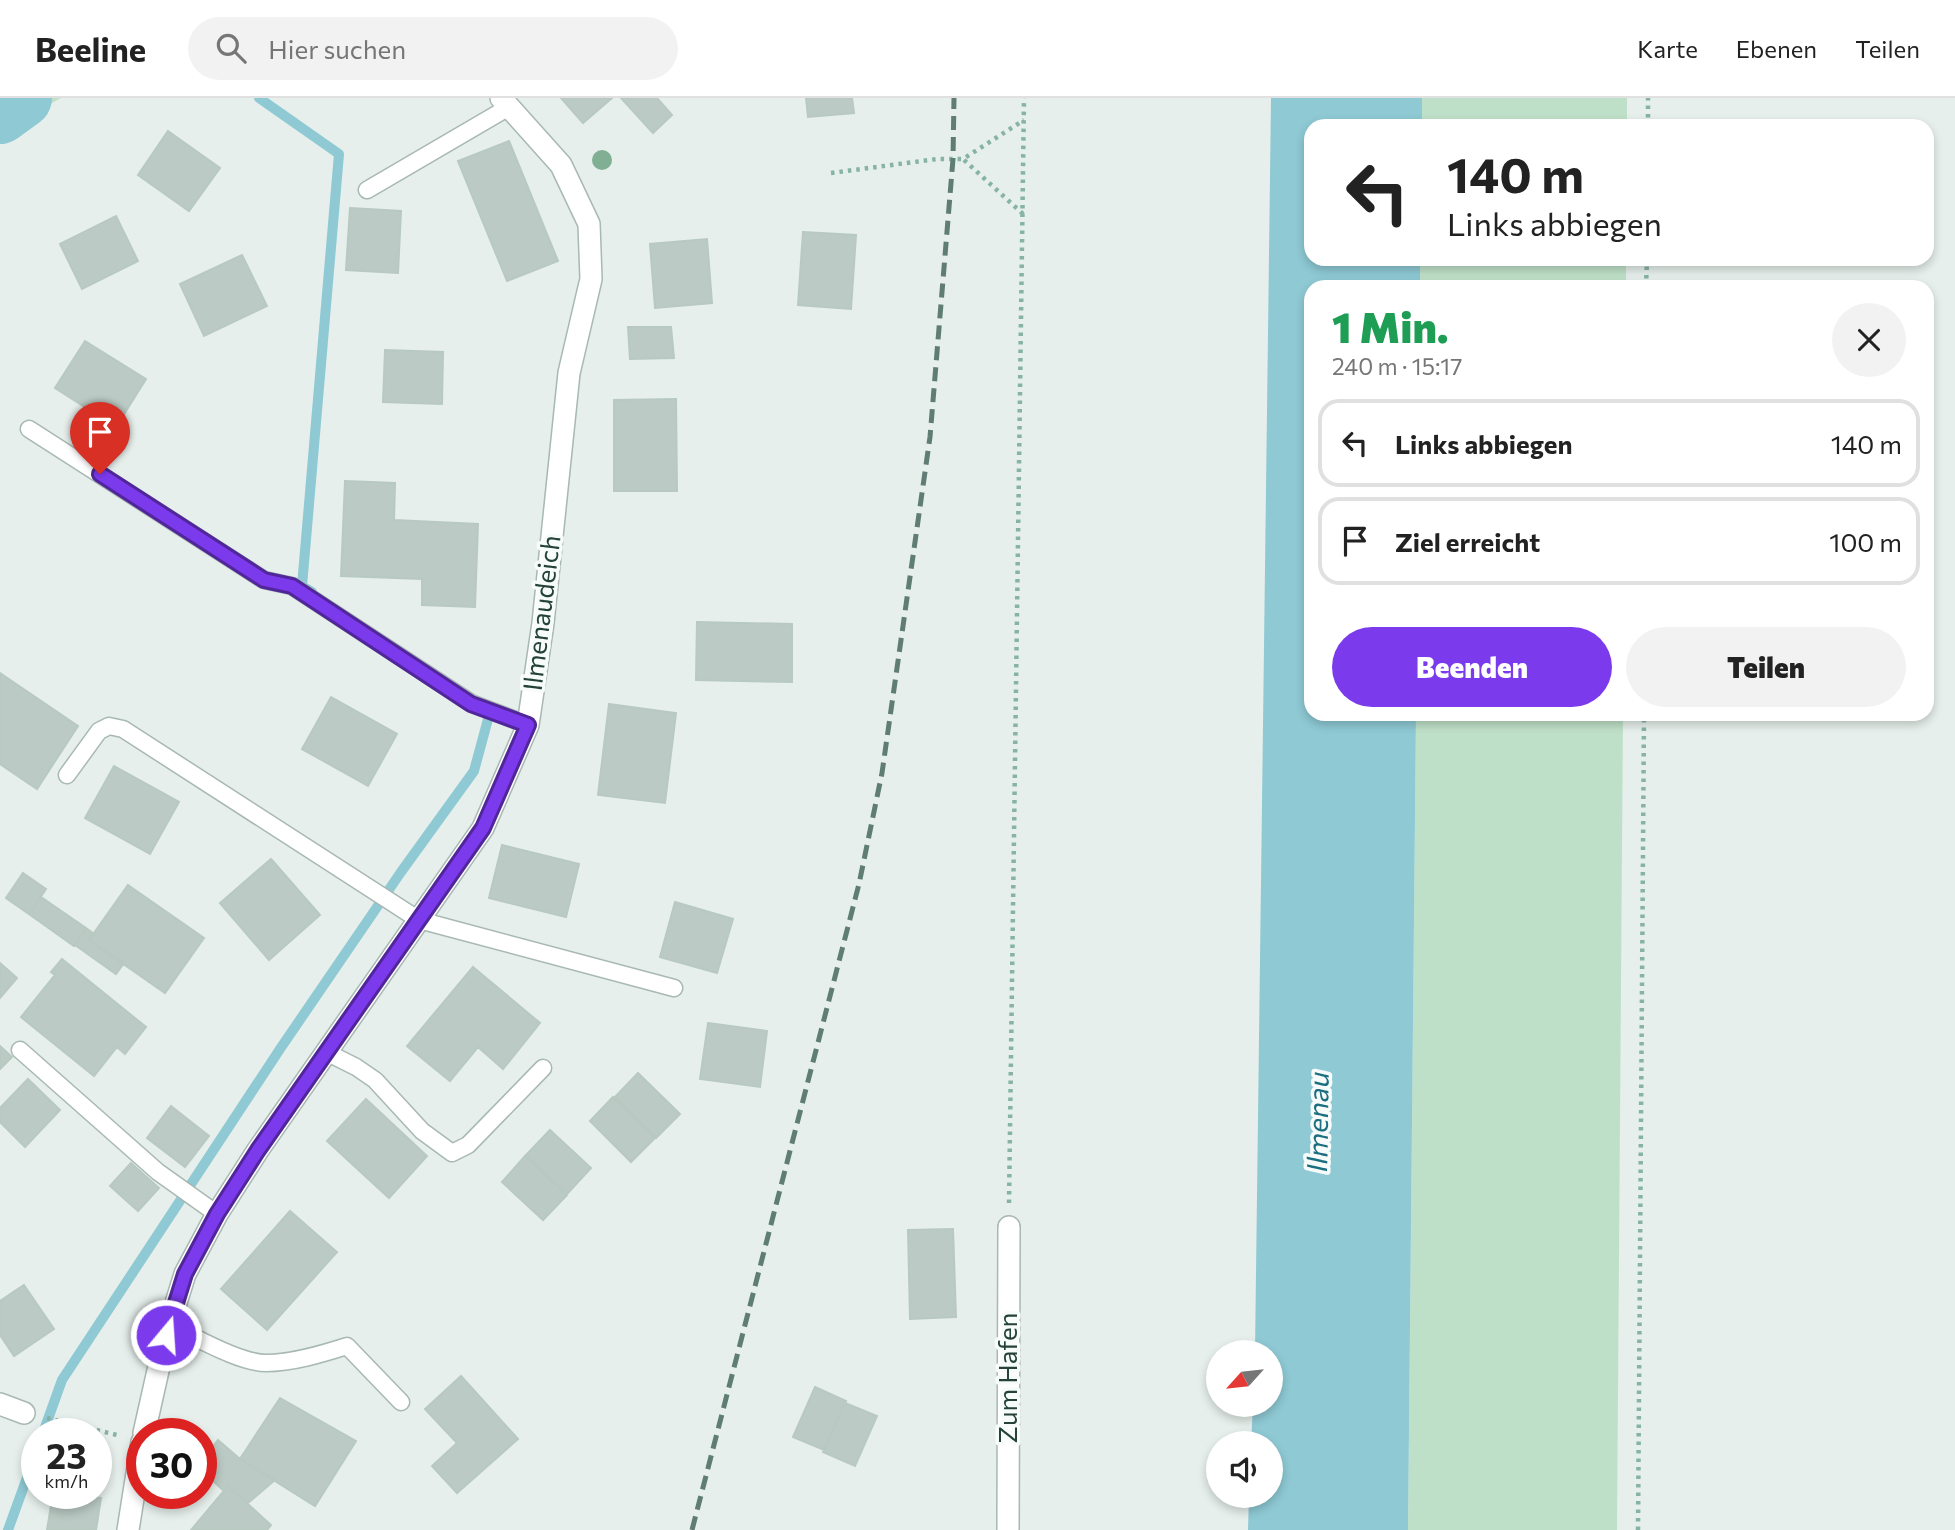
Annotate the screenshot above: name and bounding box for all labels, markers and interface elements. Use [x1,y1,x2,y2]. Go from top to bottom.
search box [188,17,678,80]
text: Beeline [35,28,146,69]
icon: search [212,29,250,67]
text: Hier suchen [268,33,406,64]
text: Karte [1637,34,1698,63]
text: Ebenen [1736,34,1817,63]
text: Teilen [1855,34,1920,63]
text: 140 m [1447,143,1584,203]
icon: left [1332,147,1423,238]
text: Links abbiegen [1447,203,1662,243]
text: 1 Min. [1332,300,1449,352]
button: close [1832,303,1906,377]
text: 240 m · 15:17 [1332,352,1462,380]
pin [70,402,130,474]
icon: arrive [81,413,119,451]
icon: left [1336,424,1374,462]
text: Links abbiegen [1395,428,1573,459]
text: 140 m [1831,428,1902,459]
icon: arrive [1336,522,1374,560]
text: Ziel erreicht [1395,526,1540,557]
text: 100 m [1829,526,1902,557]
street label: Ilmenaudeich [516,533,565,692]
button: Beenden [1332,627,1612,707]
button: Teilen [1626,627,1906,707]
water label: Ilmenau [1299,1071,1335,1173]
position arrow [129,1298,203,1372]
street label: Zum Hafen [991,1313,1022,1443]
north arrow [1206,1340,1283,1418]
map controls [1206,1340,1283,1508]
speed limit sign: 30 [126,1418,217,1509]
button: sound [1206,1431,1283,1508]
text: 23 [46,1433,87,1476]
text: km/h [45,1470,88,1492]

